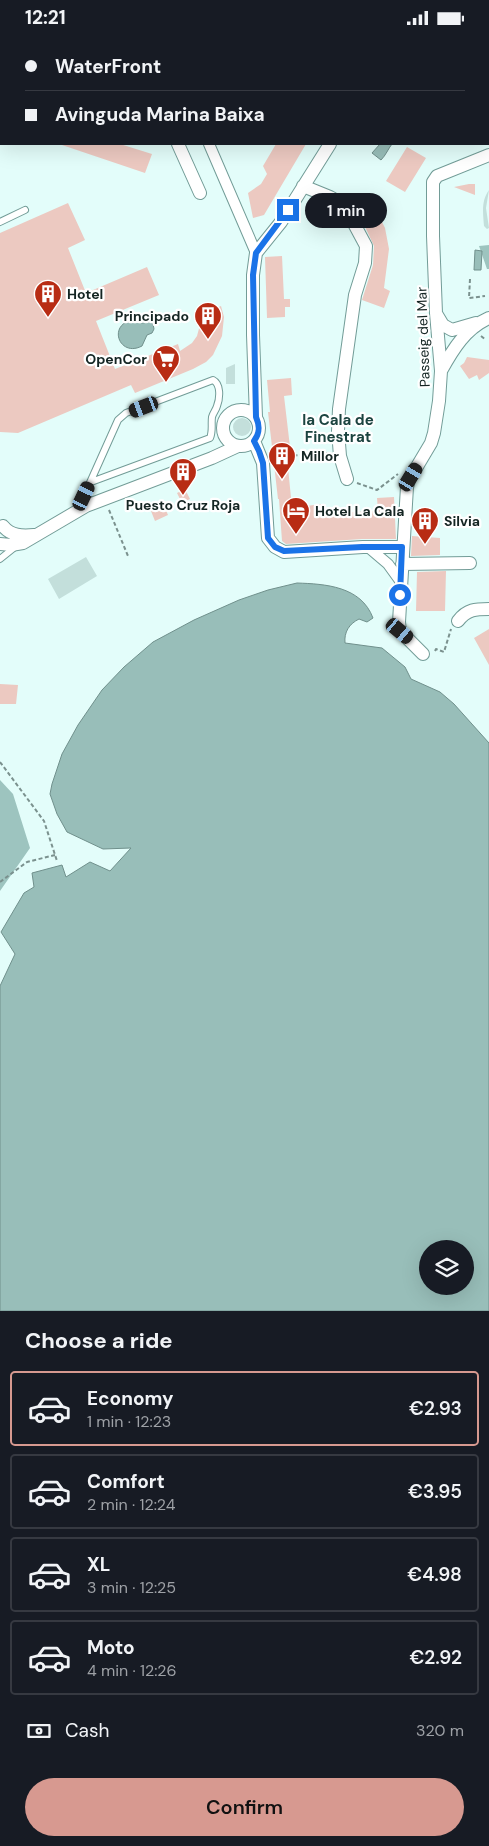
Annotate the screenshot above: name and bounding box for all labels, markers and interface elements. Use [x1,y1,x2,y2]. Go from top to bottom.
text: 12:21 [25,5,66,30]
text: WaterFront [55,54,161,79]
text: Avinguda Marina Baixa [55,102,265,127]
callout: 1 min [306,193,388,227]
route end [277,199,299,221]
text: 1 min [327,200,365,221]
building icon: Hotel [33,279,63,318]
place label: Hotel [67,285,103,303]
street label: Passeig del Mar [412,286,434,388]
building icon: Principado [193,301,223,340]
place label: Principado [115,307,189,325]
supermarket icon: OpenCor [151,344,181,383]
place label: OpenCor [85,350,147,368]
car [127,395,160,419]
district label: la Cala de Finestrat [302,410,374,447]
building icon: Millor [267,441,297,480]
place label: Millor [301,447,339,465]
building icon: Puesto Cruz Roja [168,457,198,496]
car [396,460,425,494]
car [70,479,97,513]
place label: Puesto Cruz Roja [126,496,240,514]
hotel icon: Hotel La Cala [281,496,311,535]
place label: Hotel La Cala [315,502,404,520]
building icon: Silvia [410,506,440,545]
place label: Silvia [444,512,480,530]
route start [389,584,411,606]
car [383,616,416,646]
map controls [419,1240,474,1295]
button: layers [419,1240,474,1295]
text: Choose a ride [25,1326,173,1355]
icon: car [27,1386,72,1431]
text: Economy [87,1386,174,1411]
text: €2.93 [409,1396,462,1421]
text: 1 min · 12:23 [87,1411,171,1432]
icon: car [27,1469,72,1514]
text: Comfort [87,1469,165,1494]
text: €3.95 [408,1479,462,1504]
text: 2 min · 12:24 [87,1494,176,1515]
icon: car [27,1552,72,1597]
text: XL [87,1552,110,1577]
text: €4.98 [407,1562,462,1587]
text: 3 min · 12:25 [87,1577,176,1598]
icon: car [27,1635,72,1680]
text: Moto [87,1635,135,1660]
text: €2.92 [409,1645,462,1670]
text: 4 min · 12:26 [87,1660,177,1681]
icon: cash [25,1717,53,1745]
text: Cash [65,1718,109,1743]
text: 320 m [416,1720,464,1741]
button: Confirm [25,1778,464,1836]

